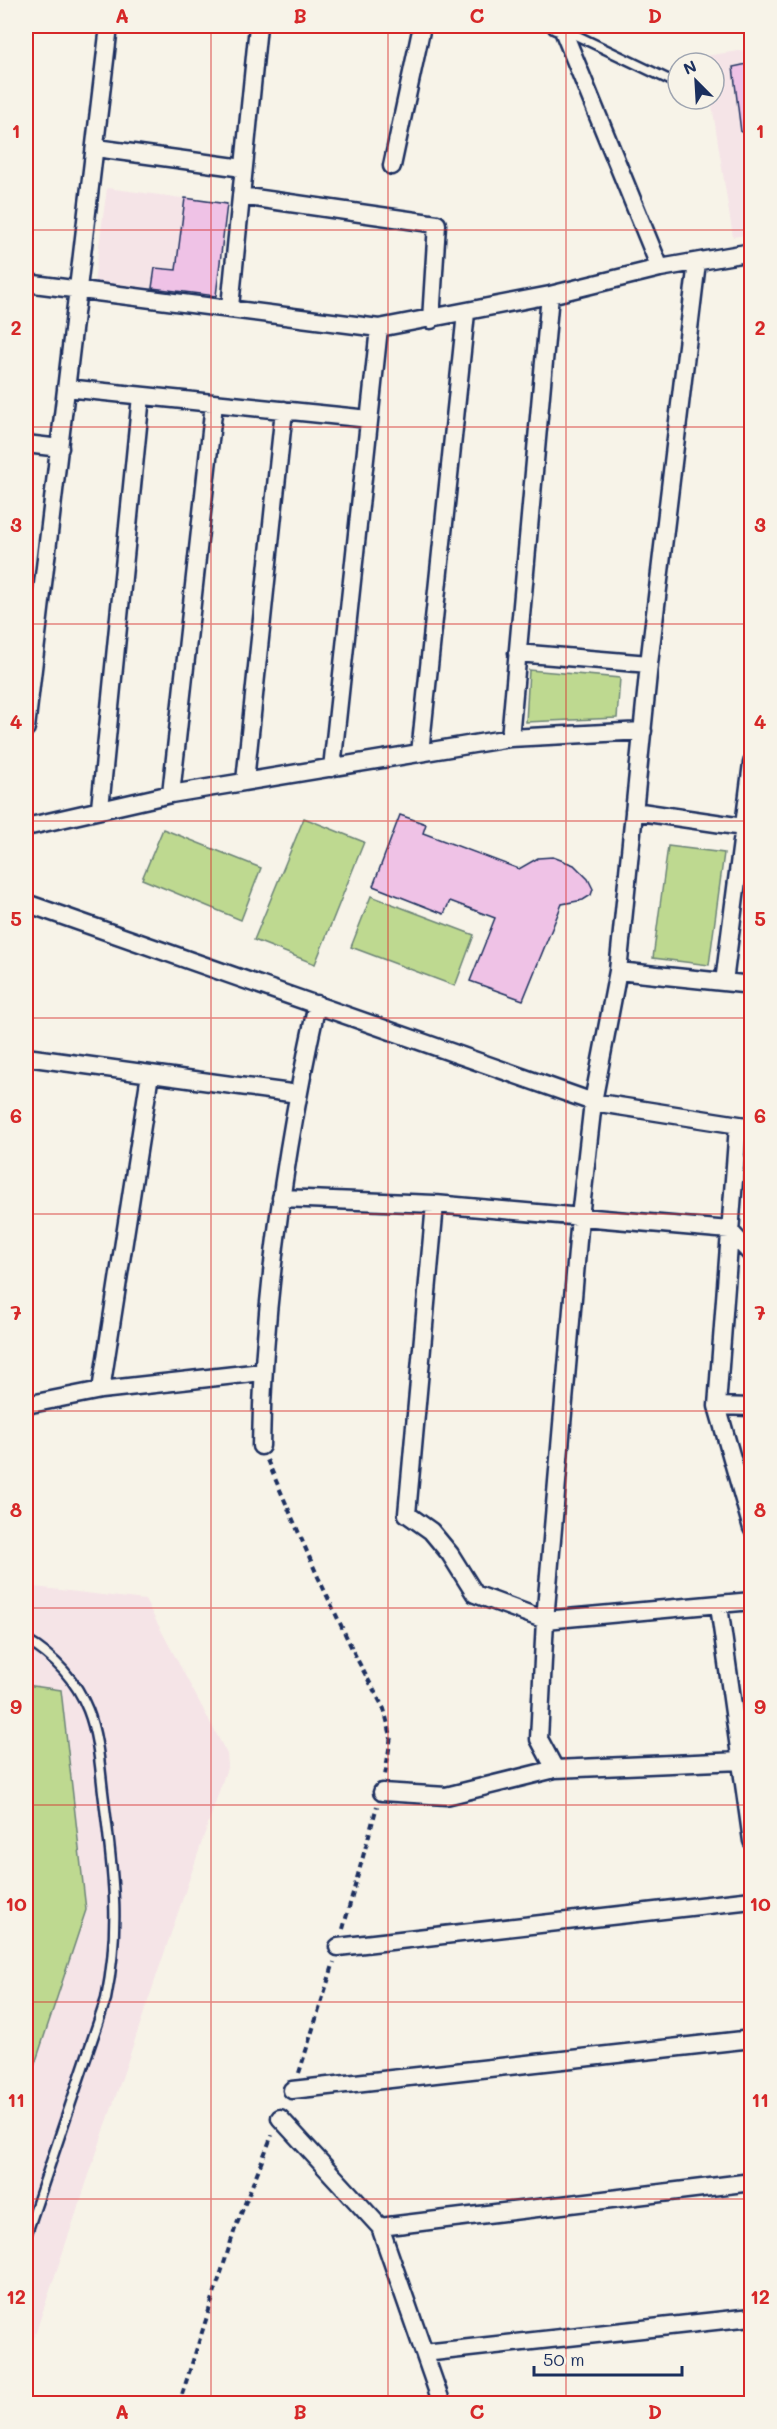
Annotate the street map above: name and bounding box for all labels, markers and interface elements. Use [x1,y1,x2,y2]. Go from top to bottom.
text: A [115,2,129,28]
text: B [293,2,307,28]
text: C [470,2,485,28]
text: D [648,2,662,28]
north arrow [666,51,726,111]
text: N [680,55,700,79]
text: 1 [12,117,20,143]
text: 1 [756,117,764,143]
text: 2 [10,314,22,340]
text: 2 [754,314,766,340]
text: 3 [10,511,22,537]
text: 3 [754,511,766,537]
text: 4 [10,708,23,734]
text: 4 [754,708,767,734]
text: 5 [10,905,22,931]
text: 5 [754,905,766,931]
text: 6 [10,1102,22,1128]
text: 6 [754,1102,766,1128]
text: 7 [10,1299,22,1325]
text: 7 [754,1299,766,1325]
text: 8 [10,1496,22,1522]
text: 8 [754,1496,766,1522]
text: 9 [10,1693,22,1719]
text: 9 [754,1693,766,1719]
text: 10 [5,1890,27,1916]
text: 10 [749,1890,771,1916]
text: 11 [7,2086,25,2112]
text: 11 [751,2086,769,2112]
text: 12 [6,2283,26,2309]
text: 12 [750,2283,770,2309]
scale bar [534,2339,682,2377]
text: 50 m [543,2347,585,2371]
text: A [115,2398,129,2424]
text: B [293,2398,307,2424]
text: C [470,2398,485,2424]
text: D [648,2398,662,2424]

